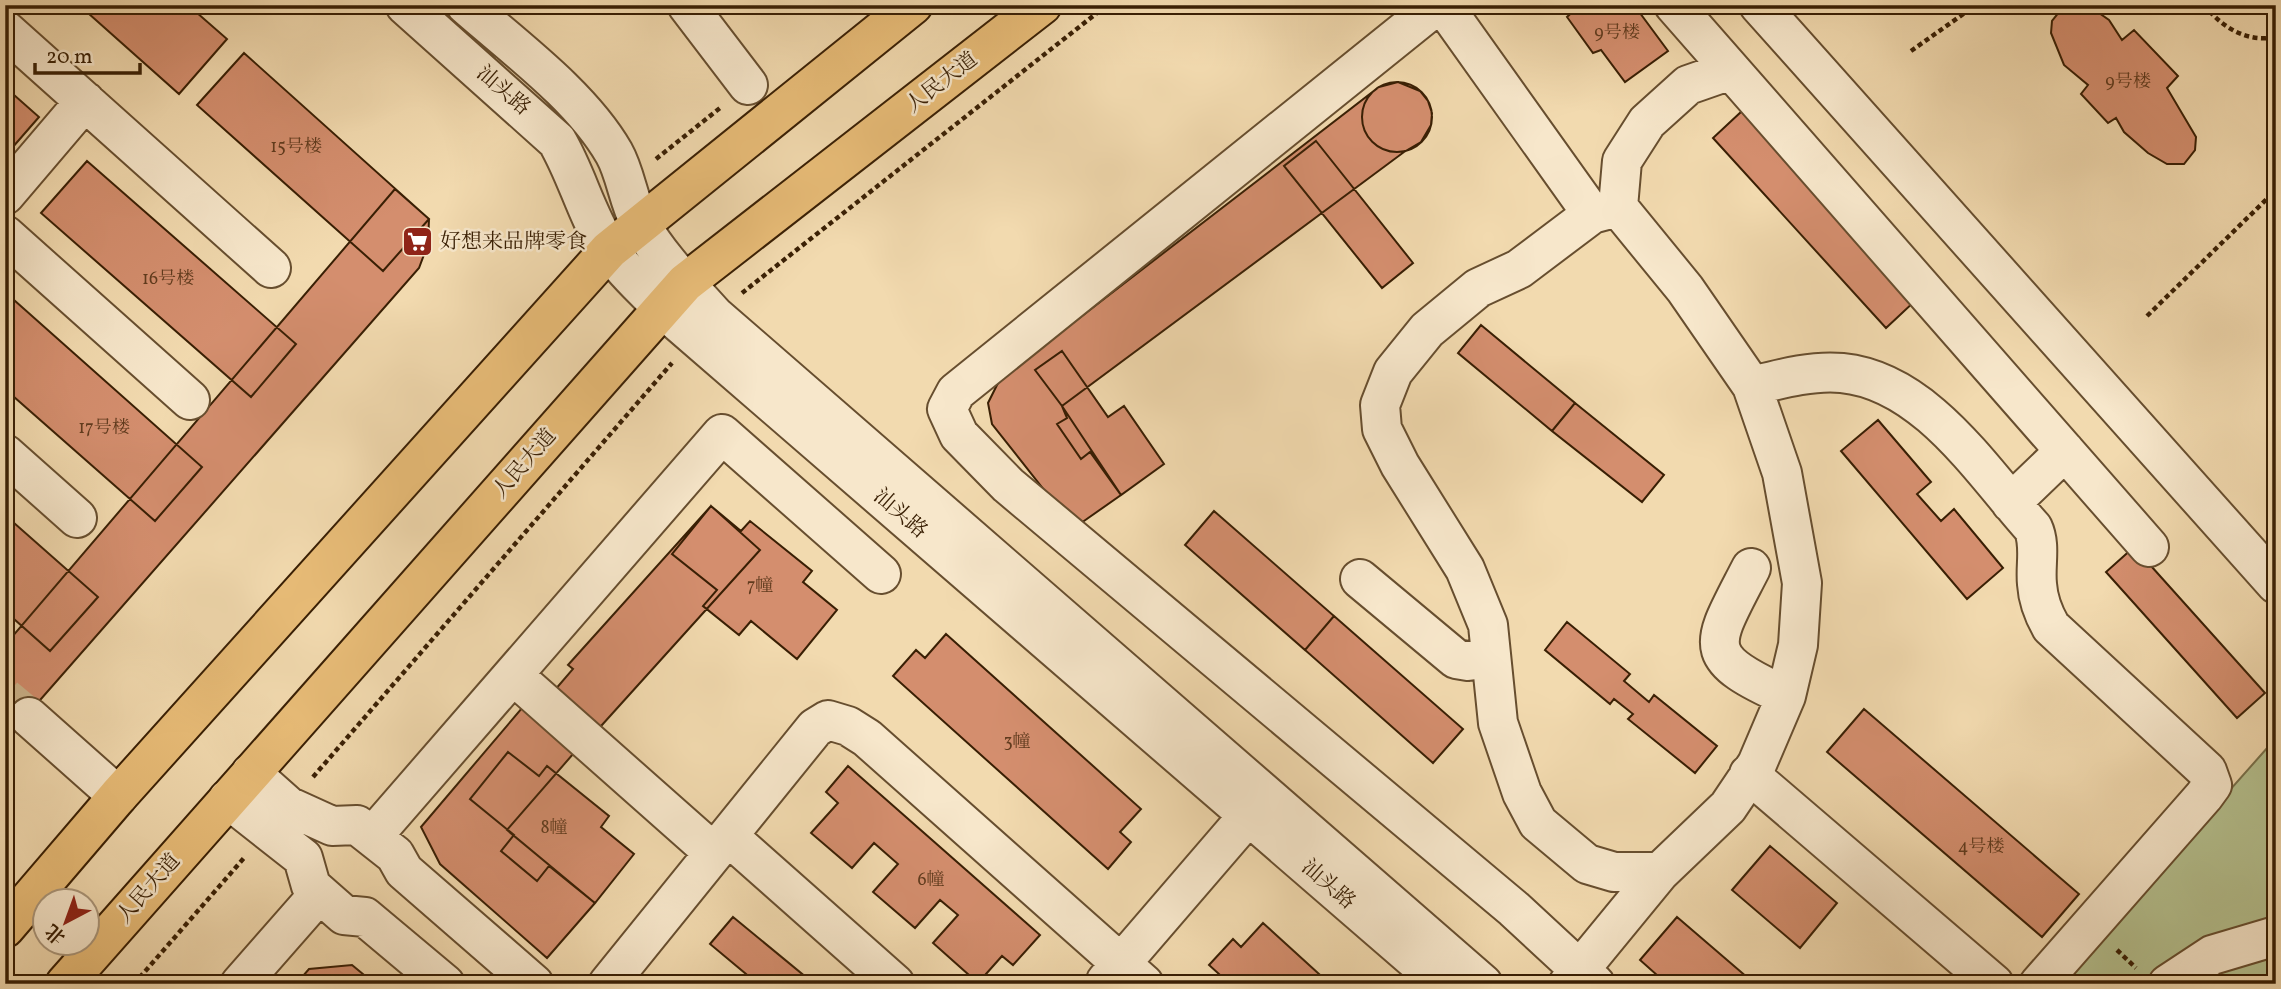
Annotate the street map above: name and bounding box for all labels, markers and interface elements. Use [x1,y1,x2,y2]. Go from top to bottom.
house number: 9号楼 [1594,21,1640,46]
scale bar [35,32,140,76]
text: 20 m [46,43,92,72]
street label: 人民大道 [900,46,984,120]
street label: 汕头路 [470,59,536,123]
house number: 9号楼 [2105,70,2151,95]
house number: 15号楼 [270,135,322,160]
supermarket icon: 好想来品牌零食 [400,225,434,259]
place label: 好想来品牌零食 [440,228,587,257]
house number: 16号楼 [142,267,194,292]
house number: 17号楼 [78,416,130,441]
street label: 人民大道 [487,423,563,505]
street label: 汕头路 [867,482,933,546]
house number: 7幢 [747,574,773,599]
house number: 3幢 [1003,730,1031,755]
house number: 8幢 [540,816,568,841]
house number: 4号楼 [1958,835,2004,860]
street label: 人民大道 [111,848,187,930]
street label: 汕头路 [1295,853,1361,917]
house number: 6幢 [917,868,945,893]
north arrow [32,888,102,958]
text: 北 [40,917,72,949]

